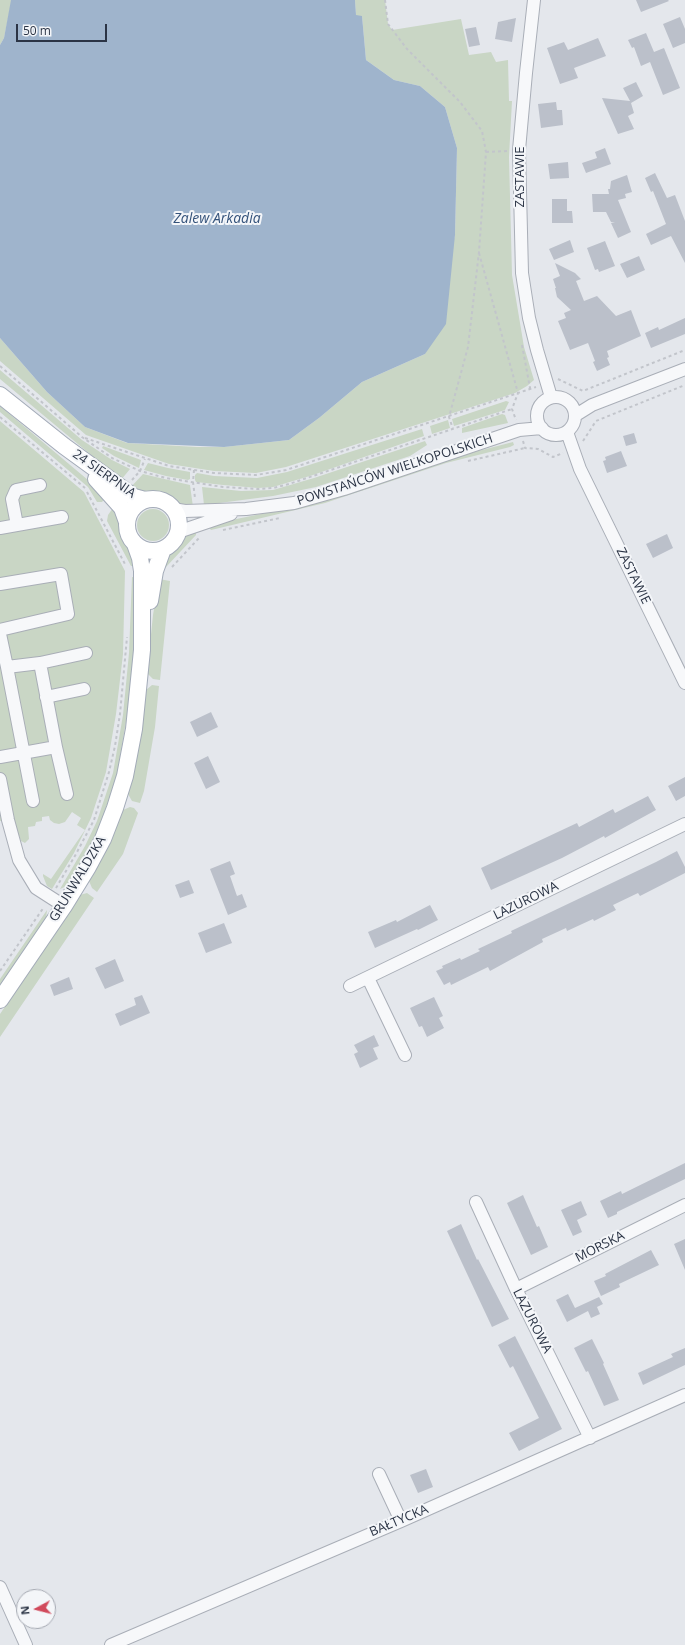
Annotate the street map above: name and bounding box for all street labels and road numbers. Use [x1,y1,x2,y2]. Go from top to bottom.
street label: ZASTAWIE [512,146,528,208]
street label: POWSTAŃCÓW WIELKOPOLSKICH [295,431,495,509]
street label: 24 SIERPNIA [69,446,139,502]
street label: ZASTAWIE [613,545,653,607]
street label: GRUNWALDZKA [46,833,110,925]
street label: LAZUROWA [491,879,561,923]
street label: MORSKA [573,1228,627,1266]
street label: LAZUROWA [509,1286,555,1356]
street label: BAŁTYCKA [367,1502,431,1540]

